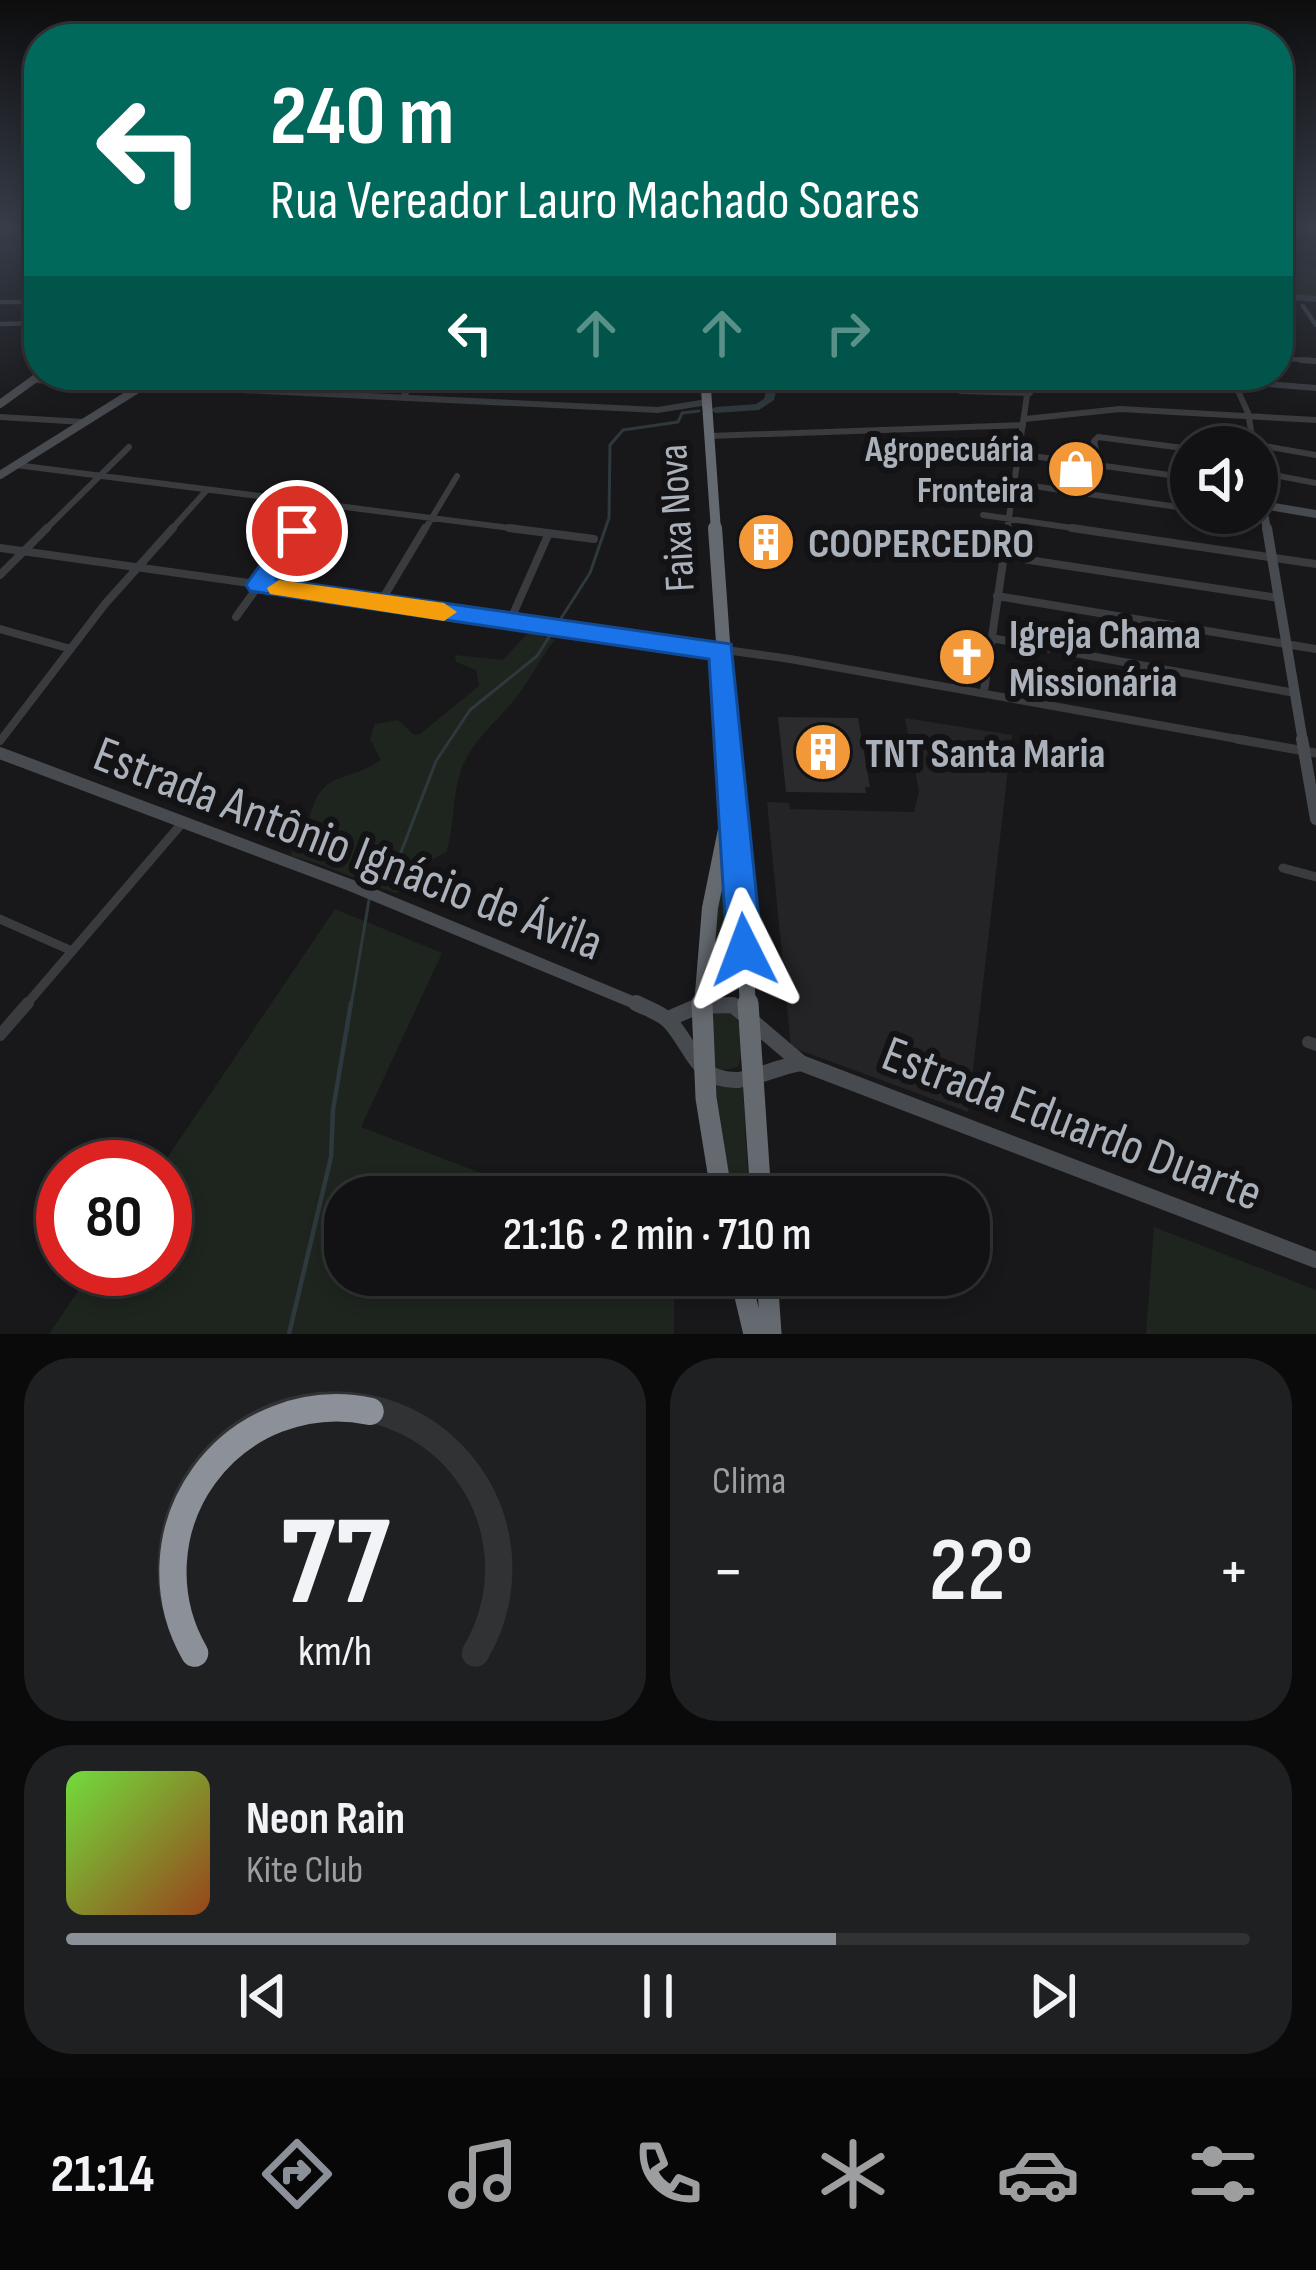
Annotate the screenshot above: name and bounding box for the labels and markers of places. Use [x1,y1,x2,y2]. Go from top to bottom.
place label: Agropecuária Fronteira [864,429,1034,513]
shop icon: Agropecuária Fronteira [1045,438,1107,500]
pin [246,480,348,582]
building icon: COOPERCEDRO [735,511,797,573]
place label: COOPERCEDRO [808,519,1034,570]
place label: Igreja Chama Missionária [1009,610,1201,709]
church icon: Igreja Chama Missionária [936,626,998,688]
building icon: TNT Santa Maria [792,721,854,783]
place label: TNT Santa Maria [865,729,1106,780]

